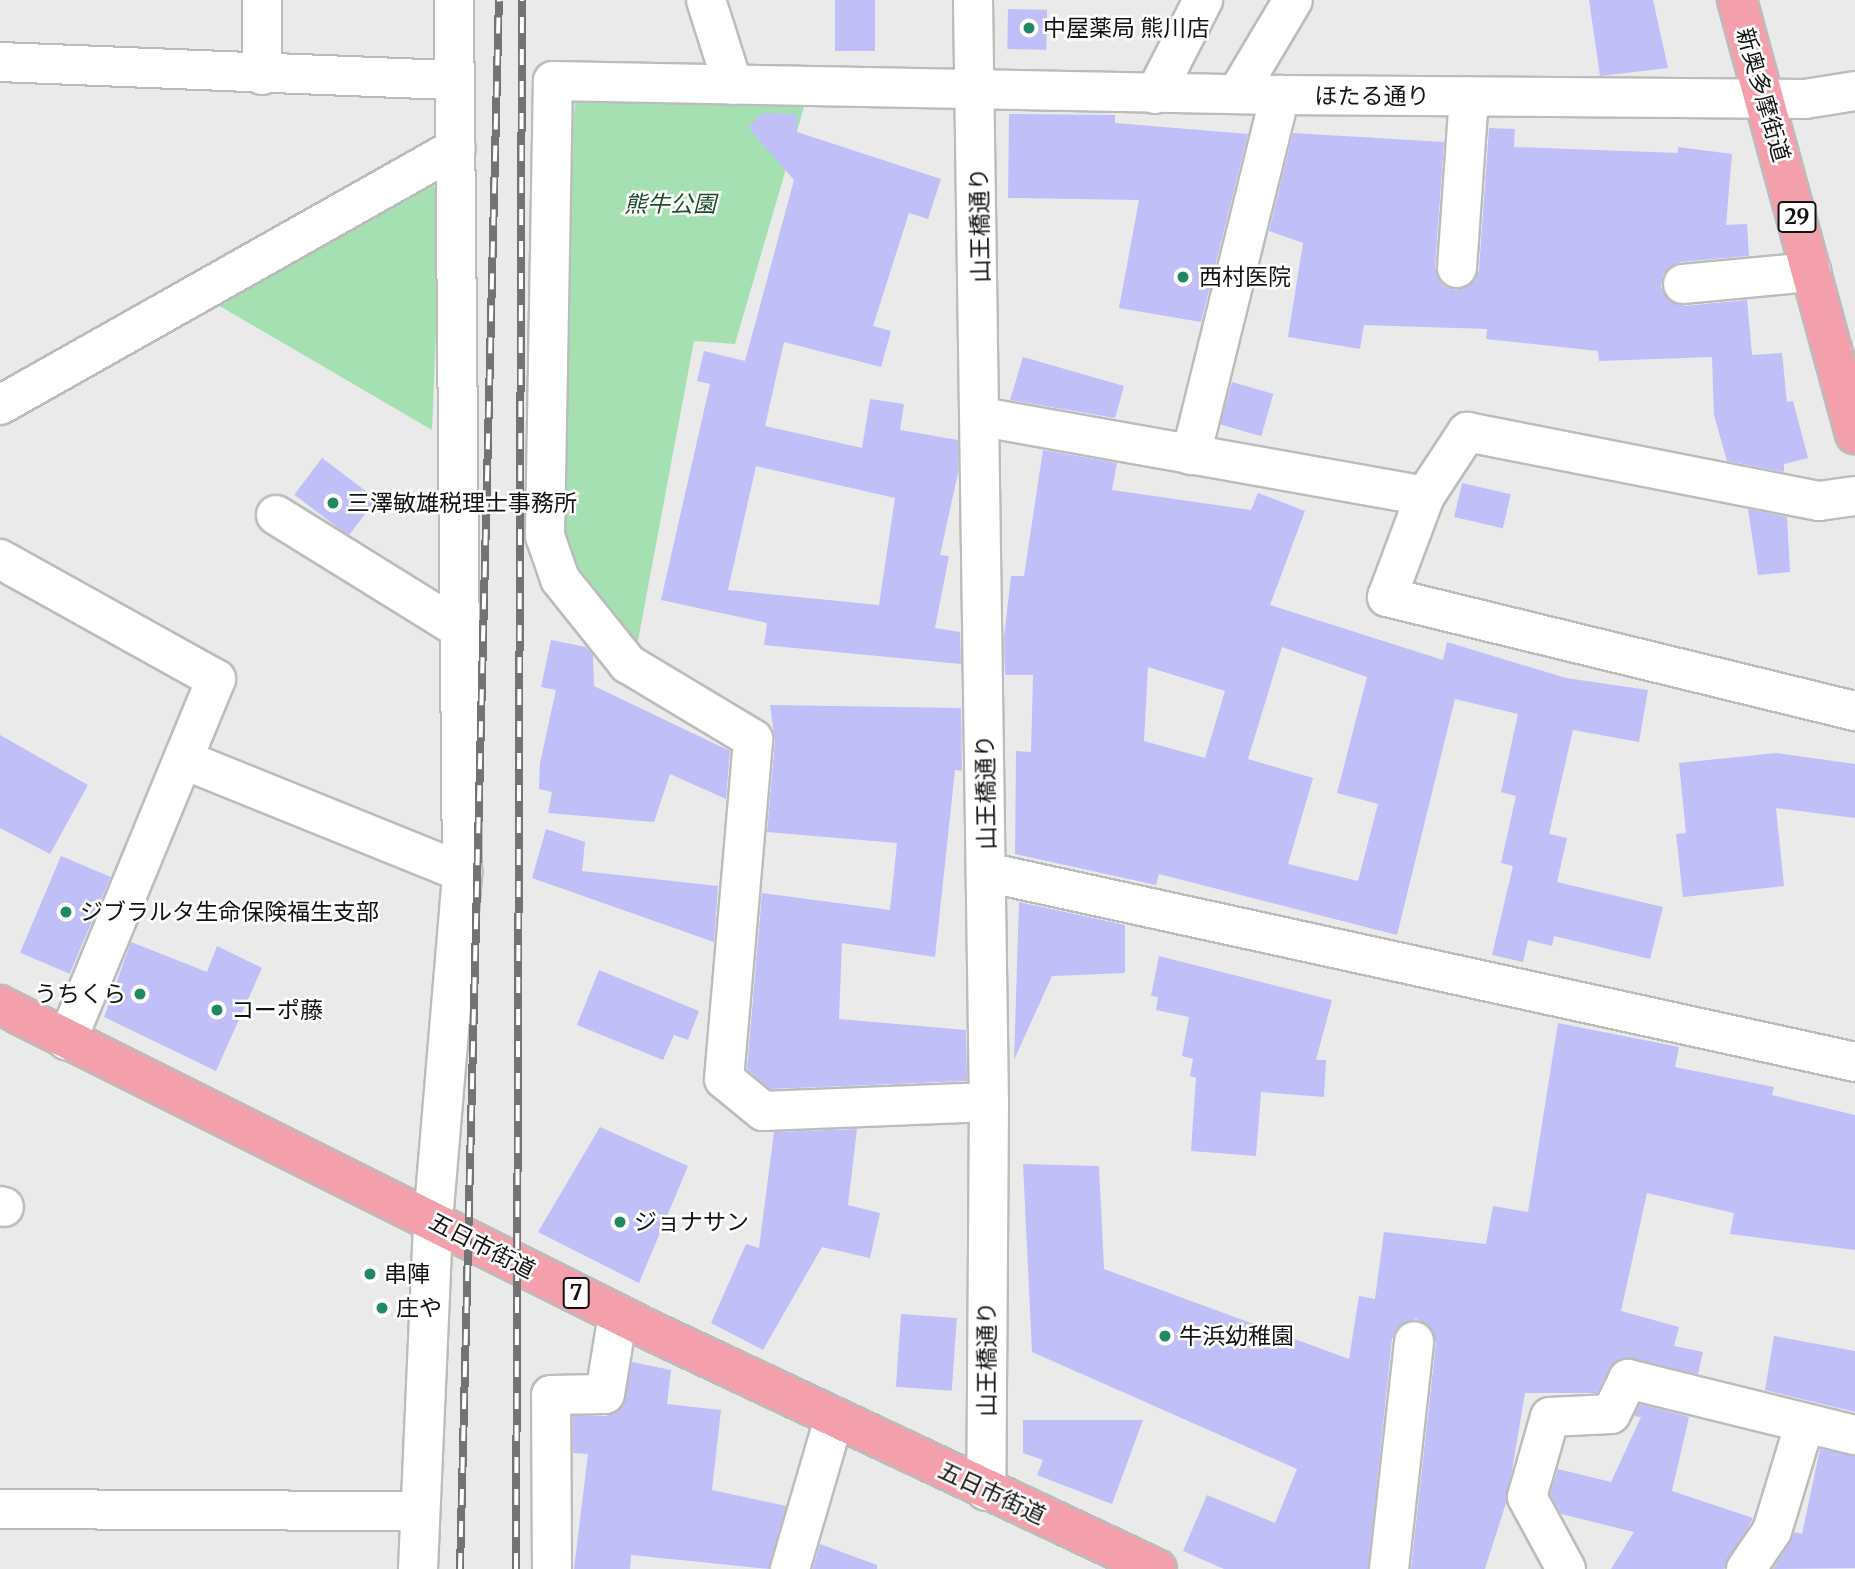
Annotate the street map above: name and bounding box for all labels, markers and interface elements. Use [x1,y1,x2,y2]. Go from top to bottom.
place label: 中屋薬局 熊川店 [1043,14,1209,42]
marker: 中屋薬局 熊川店 [1021,20,1037,36]
street label: 新奥多摩街道 [1731,25,1795,165]
street label: ほたる通り [1315,82,1429,110]
street label: 山王橋通り [965,167,995,283]
park label: 熊牛公園 [624,190,716,218]
road number: 29 [1776,200,1818,234]
place label: 西村医院 [1199,263,1291,291]
marker: 西村医院 [1173,267,1193,287]
place label: 三澤敏雄税理士事務所 [347,489,577,517]
marker: 三澤敏雄税理士事務所 [325,495,341,511]
street label: 山王橋通り [971,734,1001,850]
place label: ジブラルタ生命保険福生支部 [80,898,379,926]
marker: ジブラルタ生命保険福生支部 [58,904,74,920]
place label: うちくら [34,980,126,1008]
marker: うちくら [132,986,148,1002]
place label: コーポ藤 [231,996,323,1024]
marker: コーポ藤 [209,1002,225,1018]
street label: 五日市街道 [425,1208,539,1284]
place label: ジョナサン [634,1208,749,1236]
marker: ジョナサン [612,1214,628,1230]
place label: 串陣 [384,1260,430,1288]
marker: 串陣 [362,1266,378,1282]
road number: 7 [562,1276,590,1310]
place label: 庄や [396,1294,442,1322]
marker: 庄や [374,1300,390,1316]
street label: 山王橋通り [973,1302,1001,1416]
place label: 牛浜幼稚園 [1179,1322,1294,1350]
marker: 牛浜幼稚園 [1157,1328,1173,1344]
street label: 五日市街道 [934,1456,1050,1530]

